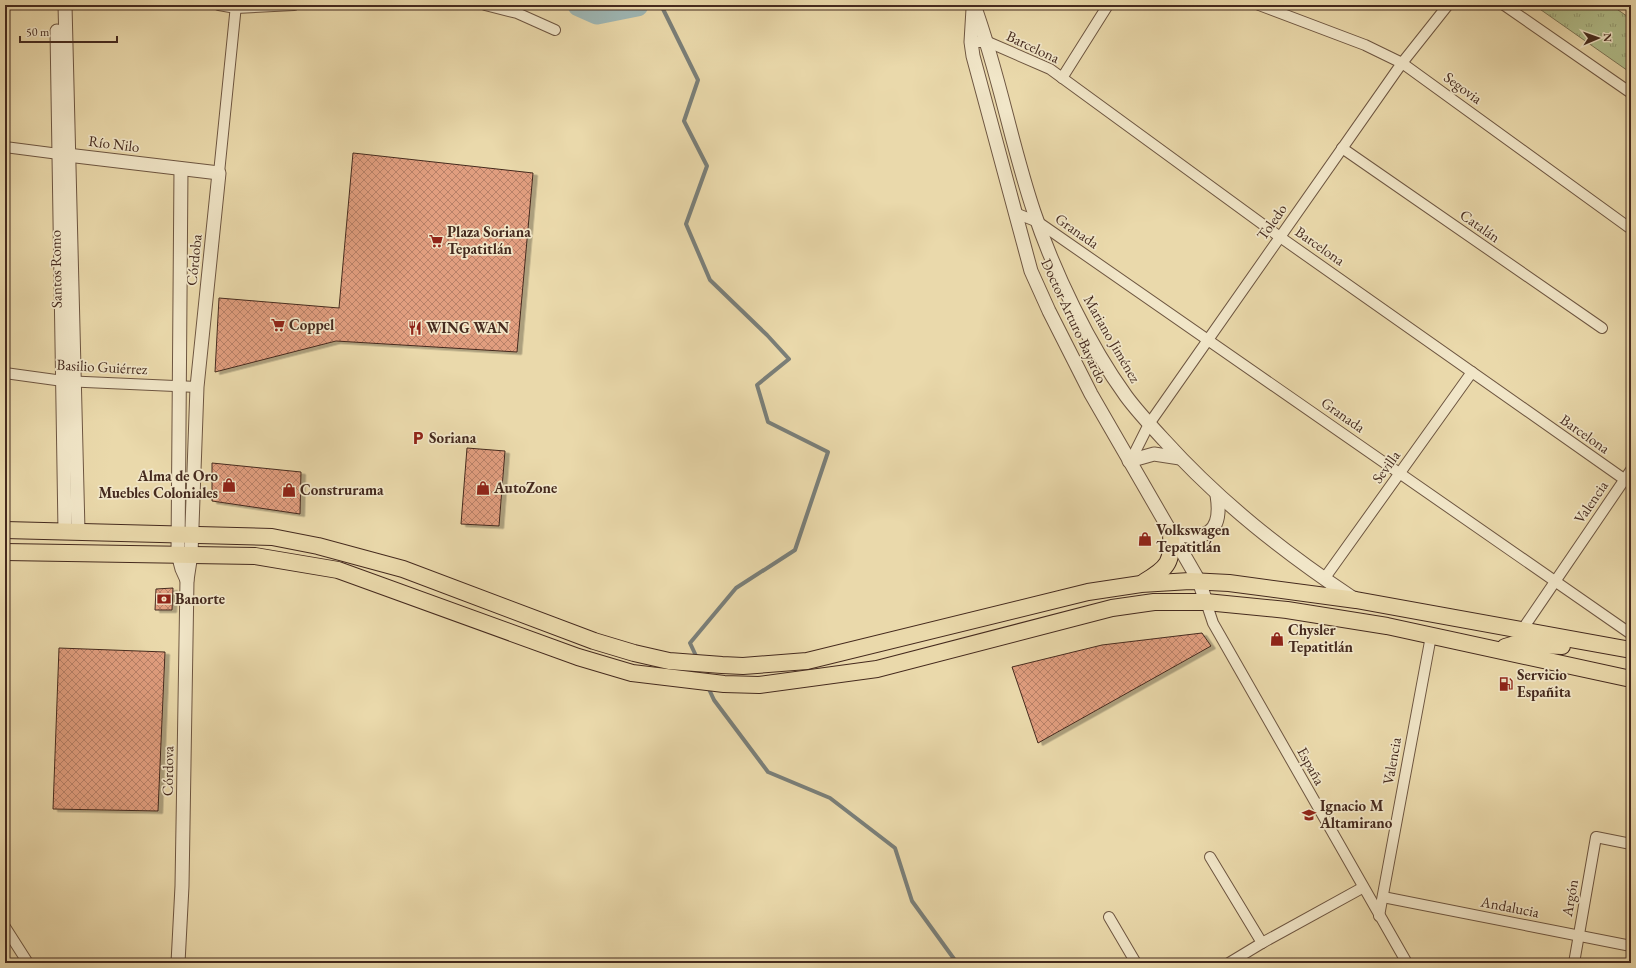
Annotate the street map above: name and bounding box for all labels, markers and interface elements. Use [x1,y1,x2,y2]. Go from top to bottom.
scale bar [20,18,117,44]
north arrow [1578,18,1618,58]
text: 50 m [26,24,50,40]
street label: Barcelona [1004,26,1063,67]
text: N [1601,33,1615,42]
street label: Segovia [1440,67,1486,108]
street label: Río Nilo [87,131,141,156]
street label: Toledo [1252,200,1291,244]
street label: Catalán [1456,205,1504,246]
street label: Granada [1052,209,1103,253]
place label: Plaza Soriana Tepatitlán [447,222,531,258]
street label: Barcelona [1292,222,1349,270]
street label: Santos Romo [45,230,66,308]
street label: Córdoba [181,233,206,287]
supermarket icon: Plaza Soriana Tepatitlán [428,233,444,249]
street label: Doctor Arturo Bayardo [1037,255,1112,386]
street label: Mariano Jiménez [1080,292,1145,386]
place label: Coppel [289,315,335,334]
supermarket icon: Coppel [270,317,286,333]
place label: WING WAN [426,318,509,337]
restaurant icon: WING WAN [407,320,423,336]
street label: Basilio Guiérrez [56,355,148,378]
street label: Granada [1318,393,1369,437]
street label: Barcelona [1557,410,1614,458]
place label: Soriana [429,428,477,447]
parking icon: Soriana [410,430,426,446]
street label: Sevilla [1367,446,1404,487]
place label: Alma de Oro Muebles Coloniales [98,466,218,502]
shop icon: Alma de Oro Muebles Coloniales [221,477,237,493]
street label: Valencia [1569,477,1612,527]
place label: AutoZone [493,478,557,497]
place label: Construrama [300,480,384,499]
shop icon: AutoZone [475,480,491,496]
shop icon: Construrama [281,482,297,498]
place label: Volkswagen Tepatitlán [1156,520,1230,556]
shop icon: Volkswagen Tepatitlán [1137,531,1153,547]
place label: Banorte [175,589,225,608]
bank icon: Banorte [156,591,172,607]
place label: Chysler Tepatitlán [1288,620,1354,656]
shop icon: Chysler Tepatitlán [1269,631,1285,647]
place label: Servicio Españita [1517,665,1571,701]
fuel station icon: Servicio Españita [1498,676,1514,692]
street label: Valencia [1378,736,1405,786]
street label: España [1293,743,1330,788]
street label: Córdova [158,746,177,796]
place label: Ignacio M Altamirano [1319,796,1393,832]
school or university icon: Ignacio M Altamirano [1301,807,1317,823]
street label: Argón [1557,878,1582,919]
street label: Andalucia [1478,891,1541,921]

